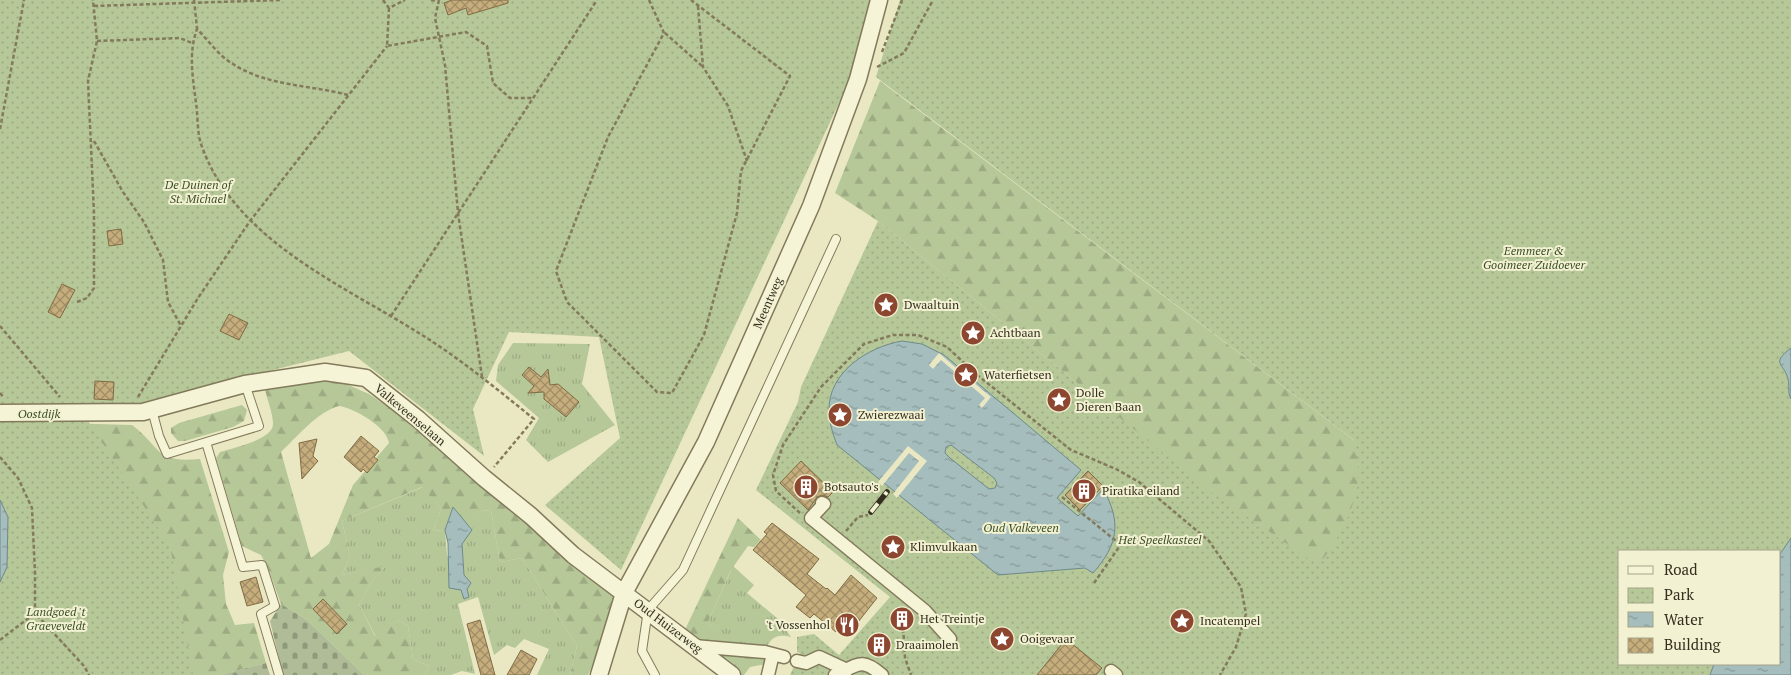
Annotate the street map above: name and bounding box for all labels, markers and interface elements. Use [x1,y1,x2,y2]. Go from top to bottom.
park label: De Duinen of St. Michael [164,177,234,206]
park label: Eemmeer & Gooimeer Zuidoever [1483,243,1586,272]
street label: Meentweg [750,274,786,331]
place icon: Dwaaltuin [873,292,899,318]
place label: Dwaaltuin [904,297,959,312]
place icon: Achtbaan [960,320,986,346]
place label: Achtbaan [990,325,1041,340]
place icon: Waterfietsen [953,362,979,388]
place label: Waterfietsen [984,367,1052,382]
street label: Valkeveenselaan [372,381,449,449]
place label: Dolle Dieren Baan [1076,385,1141,414]
place icon: Dolle Dieren Baan [1046,387,1072,413]
place icon: Zwierezwaai [827,402,853,428]
park label: Oostdijk [18,406,61,421]
place label: Zwierezwaai [858,407,925,422]
building icon: Botsauto's [793,474,819,500]
building icon: Piratika eiland [1071,478,1097,504]
place label: Botsauto's [824,479,879,494]
place label: Piratika eiland [1102,483,1180,498]
park label: Oud Valkeveen [983,520,1059,535]
park label: Het Speelkasteel [1117,532,1202,547]
place icon: Klimvulkaan [880,534,906,560]
place label: Klimvulkaan [910,539,977,554]
legend [1618,550,1781,665]
text: Road [1664,559,1697,579]
text: Park [1664,584,1694,604]
street label: Oud Huizerweg [631,595,706,657]
park label: Landgoed 't Graeveveldt [26,604,87,633]
building icon: Het Treintje [889,606,915,632]
place icon: Incatempel [1169,608,1195,634]
text: Water [1664,609,1704,629]
place label: Het Treintje [920,611,985,626]
restaurant icon: 't Vossenhol [834,612,860,638]
place label: Incatempel [1200,613,1261,628]
place label: 't Vossenhol [766,617,830,632]
place icon: Ooigevaar [989,626,1015,652]
place label: Ooigevaar [1020,631,1074,646]
building icon: Draaimolen [866,632,892,658]
text: Building [1664,634,1722,654]
place label: Draaimolen [896,637,959,652]

